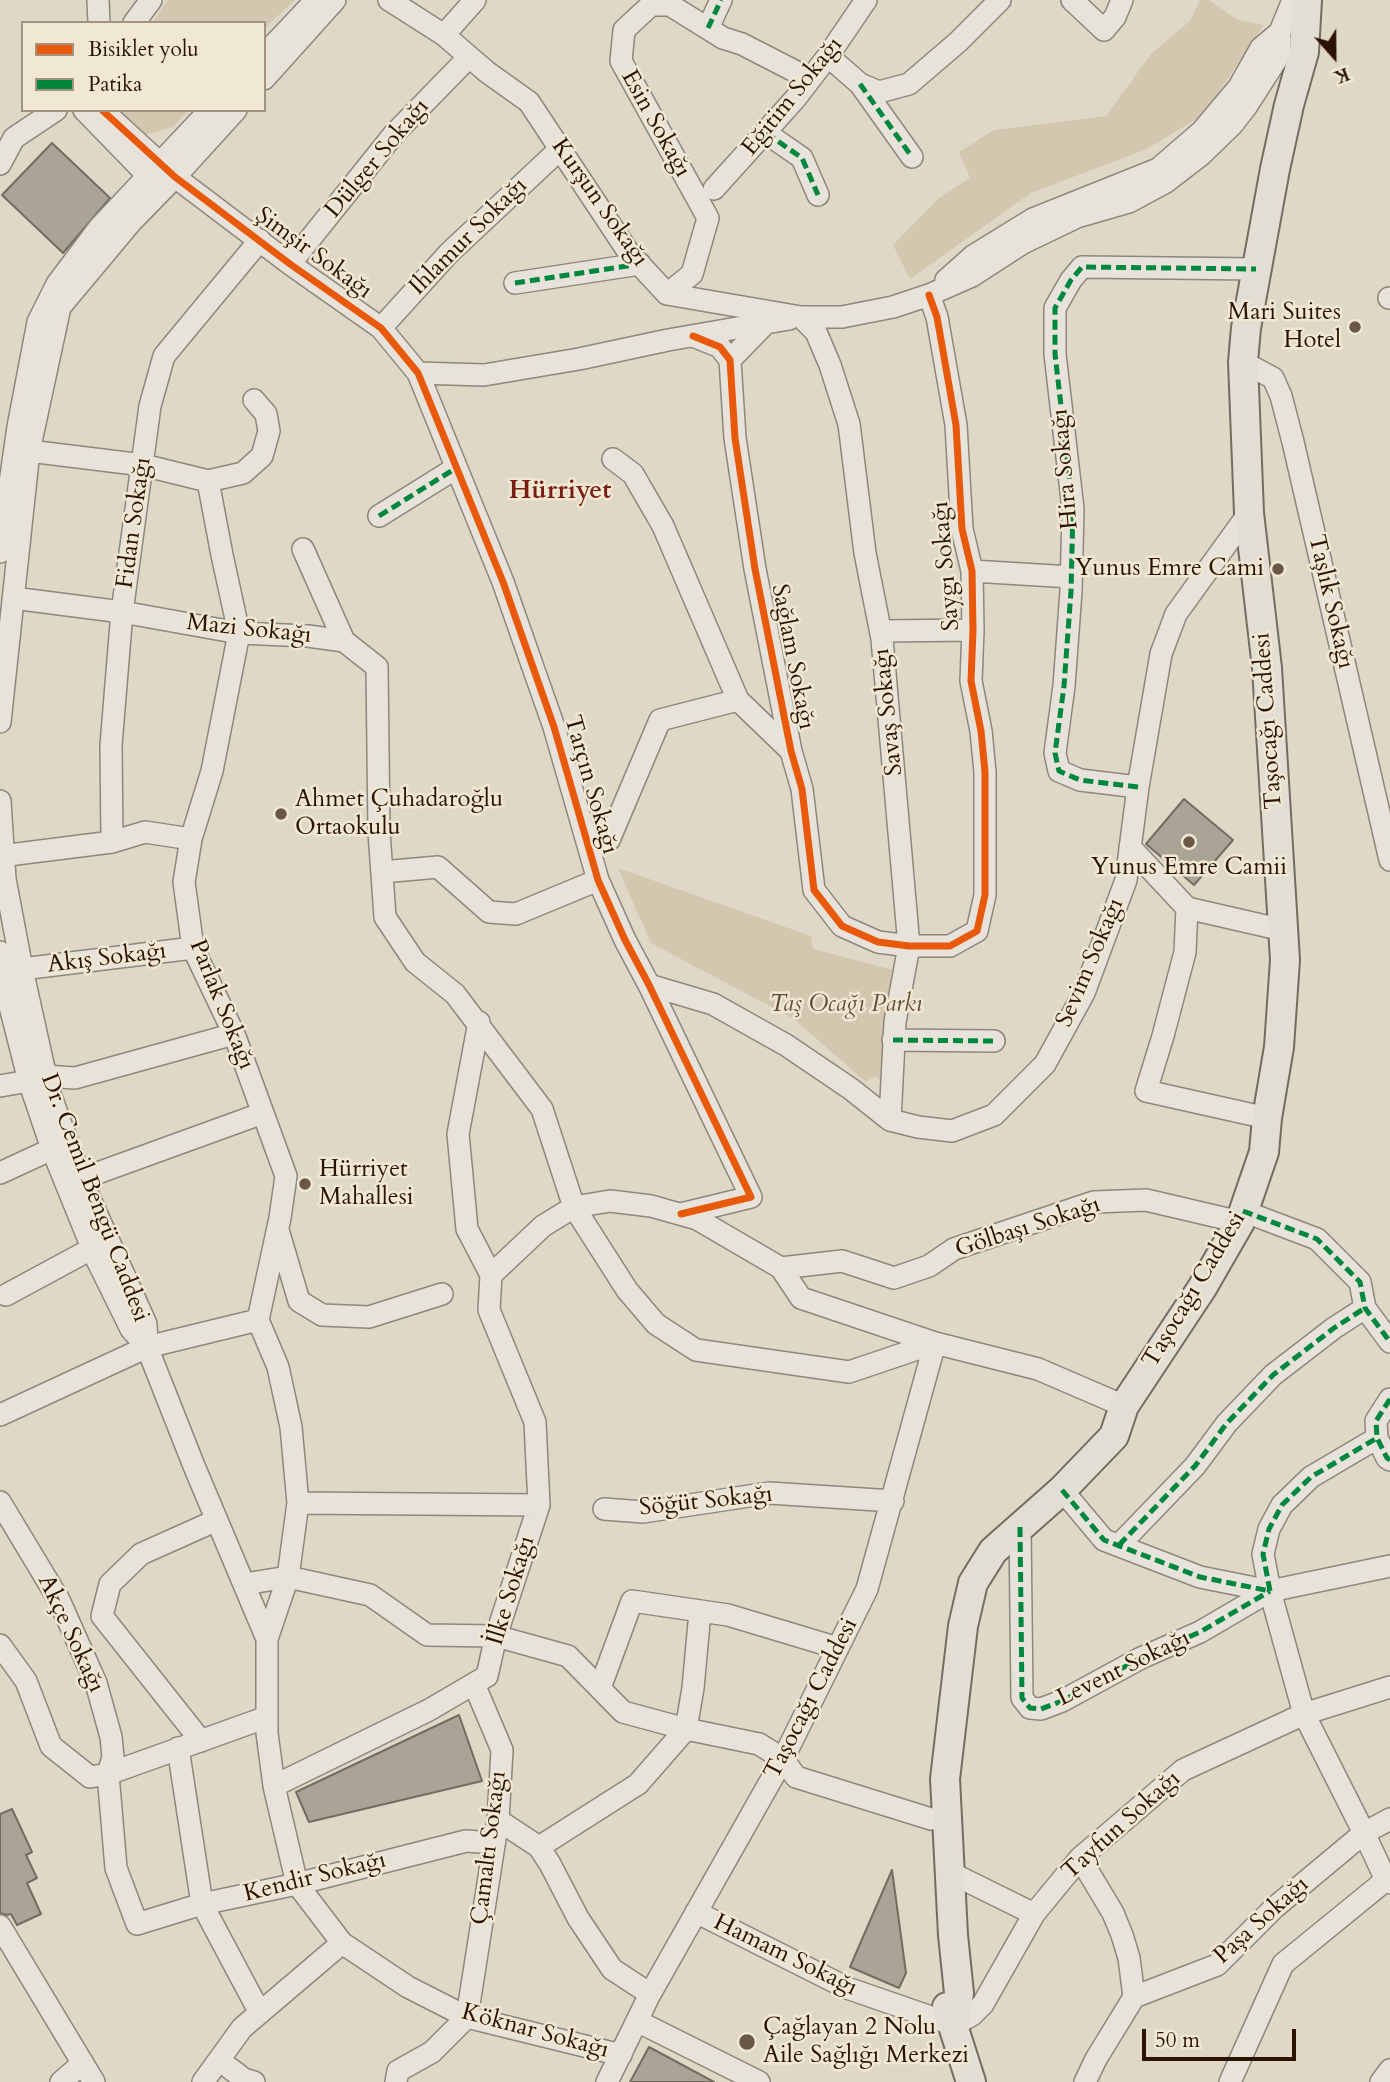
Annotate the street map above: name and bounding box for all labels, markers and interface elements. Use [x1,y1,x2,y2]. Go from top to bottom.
legend [21,21,266,112]
north arrow [1299,21,1369,91]
street label: Eğitim Sokağı [736,32,850,162]
text: Bisiklet yolu [88,35,199,64]
text: K [1330,61,1353,91]
street label: Esin Sokağı [614,65,696,183]
text: Patika [88,70,142,99]
street label: Dülger Sokağı [320,94,436,224]
street label: Kurşun Sokağı [544,134,654,272]
street label: Ihlamur Sokağı [404,172,534,302]
street label: Şimşir Sokağı [249,202,377,306]
place label: Mari Suites Hotel [1228,299,1341,355]
marker: Mari Suites Hotel [1347,319,1363,335]
street label: Hira Sokağı [1046,408,1086,530]
street label: Fidan Sokağı [112,456,158,590]
district label: Hürriyet [509,476,611,508]
street label: Saygı Sokağı [927,500,967,632]
street label: Taşlık Sokağı [1301,532,1359,672]
place label: Yunus Emre Cami [1075,555,1264,583]
marker: Yunus Emre Cami [1270,561,1286,577]
street label: Sağlam Sokağı [764,582,820,732]
street label: Mazi Sokağı [185,609,313,651]
street label: Taşocağı Caddesi [1248,632,1290,810]
street label: Savaş Sokağı [868,647,910,777]
street label: Tarçın Sokağı [556,712,624,858]
place label: Ahmet Çuhadaroğlu Ortaokulu [295,786,503,842]
marker: Ahmet Çuhadaroğlu Ortaokulu [273,806,289,822]
marker: Yunus Emre Camii [1181,834,1197,850]
place label: Yunus Emre Camii [1091,854,1287,882]
street label: Sevim Sokağı [1051,894,1131,1032]
street label: Parlak Sokağı [182,936,260,1074]
street label: Akış Sokağı [46,937,168,981]
park label: Taş Ocağı Parkı [770,991,922,1019]
street label: Dr. Cemil Bengü Caddesi [33,1070,155,1326]
place label: Hürriyet Mahallesi [319,1156,413,1212]
marker: Hürriyet Mahallesi [297,1176,313,1192]
street label: Gölbaşı Sokağı [952,1191,1104,1265]
street label: Taşocağı Caddesi [1137,1207,1253,1373]
street label: Söğüt Sokağı [638,1481,774,1523]
street label: İlke Sokağı [482,1533,542,1649]
street label: Akçe Sokağı [30,1571,110,1697]
street label: Taşocağı Caddesi [759,1614,865,1784]
street label: Levent Sokağı [1053,1624,1195,1714]
street label: Tayfun Sokağı [1057,1765,1187,1887]
street label: Çamaltı Sokağı [466,1769,514,1927]
street label: Kendir Sokağı [241,1846,389,1910]
street label: Paşa Sokağı [1209,1871,1315,1971]
street label: Hamam Sokağı [708,1909,862,2003]
street label: Köknar Sokağı [458,1999,612,2065]
place label: Çağlayan 2 Nolu Aile Sağlığı Merkezi [763,2014,969,2070]
scale bar [1145,2016,1299,2060]
text: 50 m [1155,2026,1200,2055]
marker: Çağlayan 2 Nolu Aile Sağlığı Merkezi [737,2032,757,2052]

